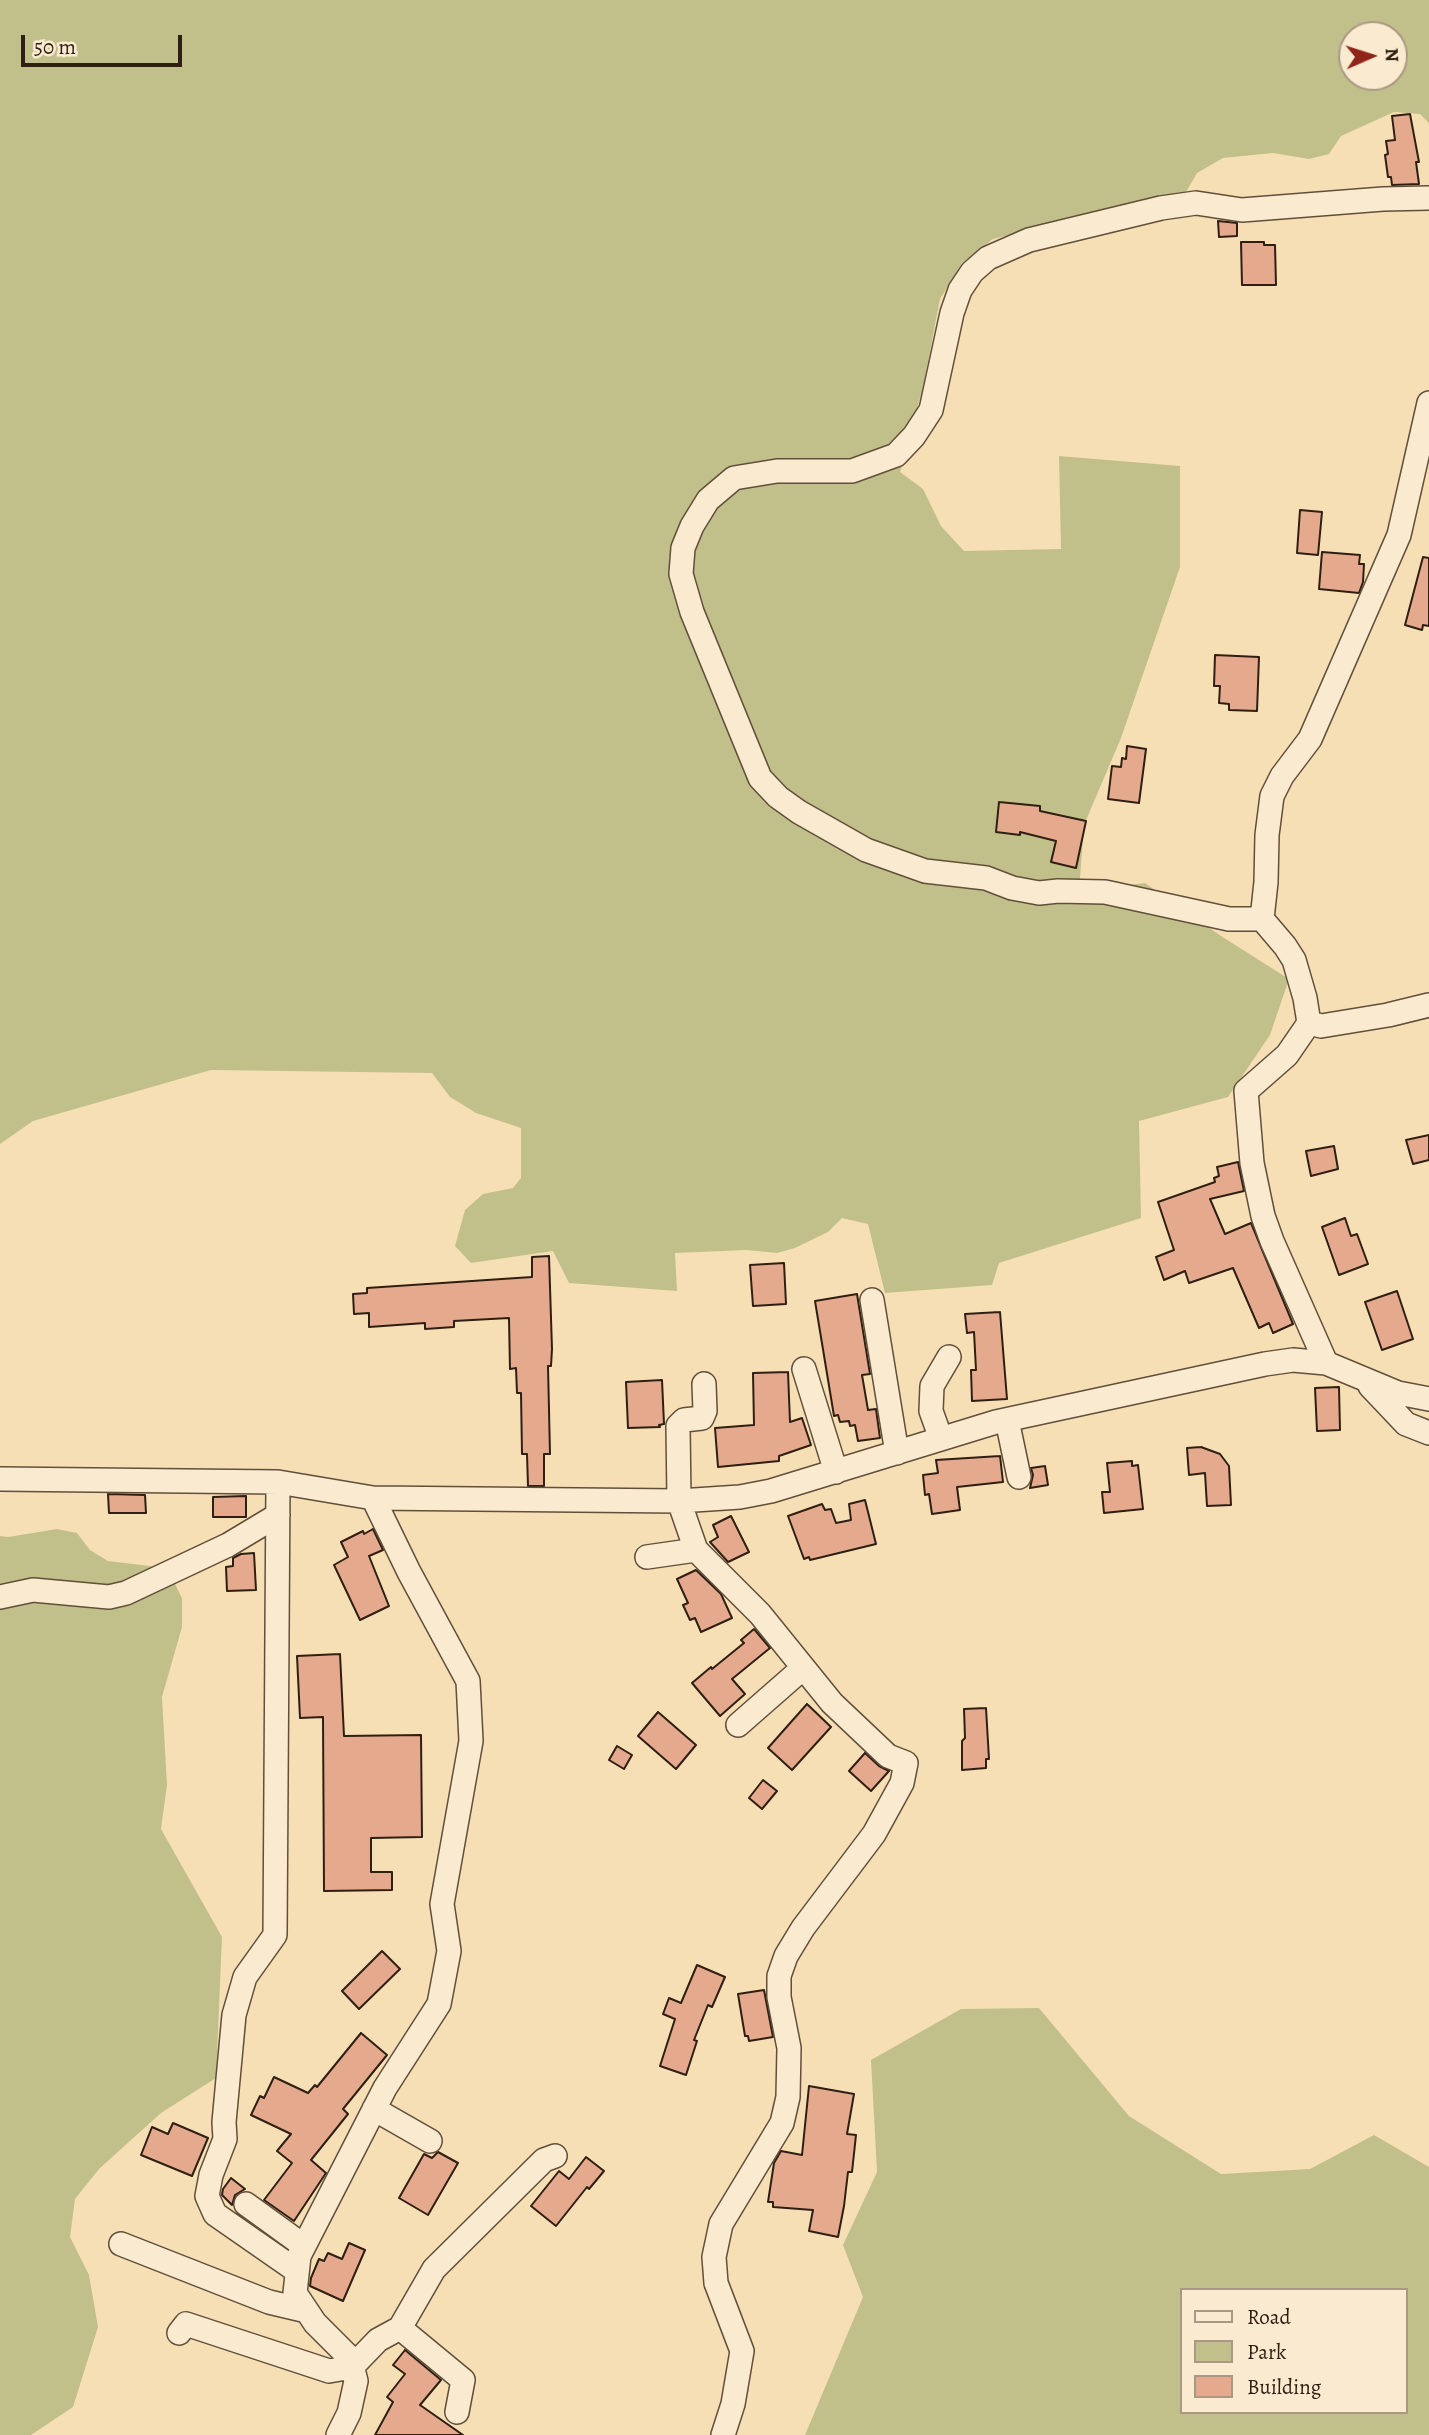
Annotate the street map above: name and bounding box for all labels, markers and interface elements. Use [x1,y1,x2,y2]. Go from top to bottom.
scale bar [24,21,186,65]
north arrow [1338,21,1408,91]
text: 50 m [34,33,76,61]
text: N [1379,47,1405,63]
legend [1180,2288,1408,2414]
text: Road [1247,2303,1291,2331]
text: Park [1247,2338,1286,2366]
text: Building [1247,2373,1321,2401]

